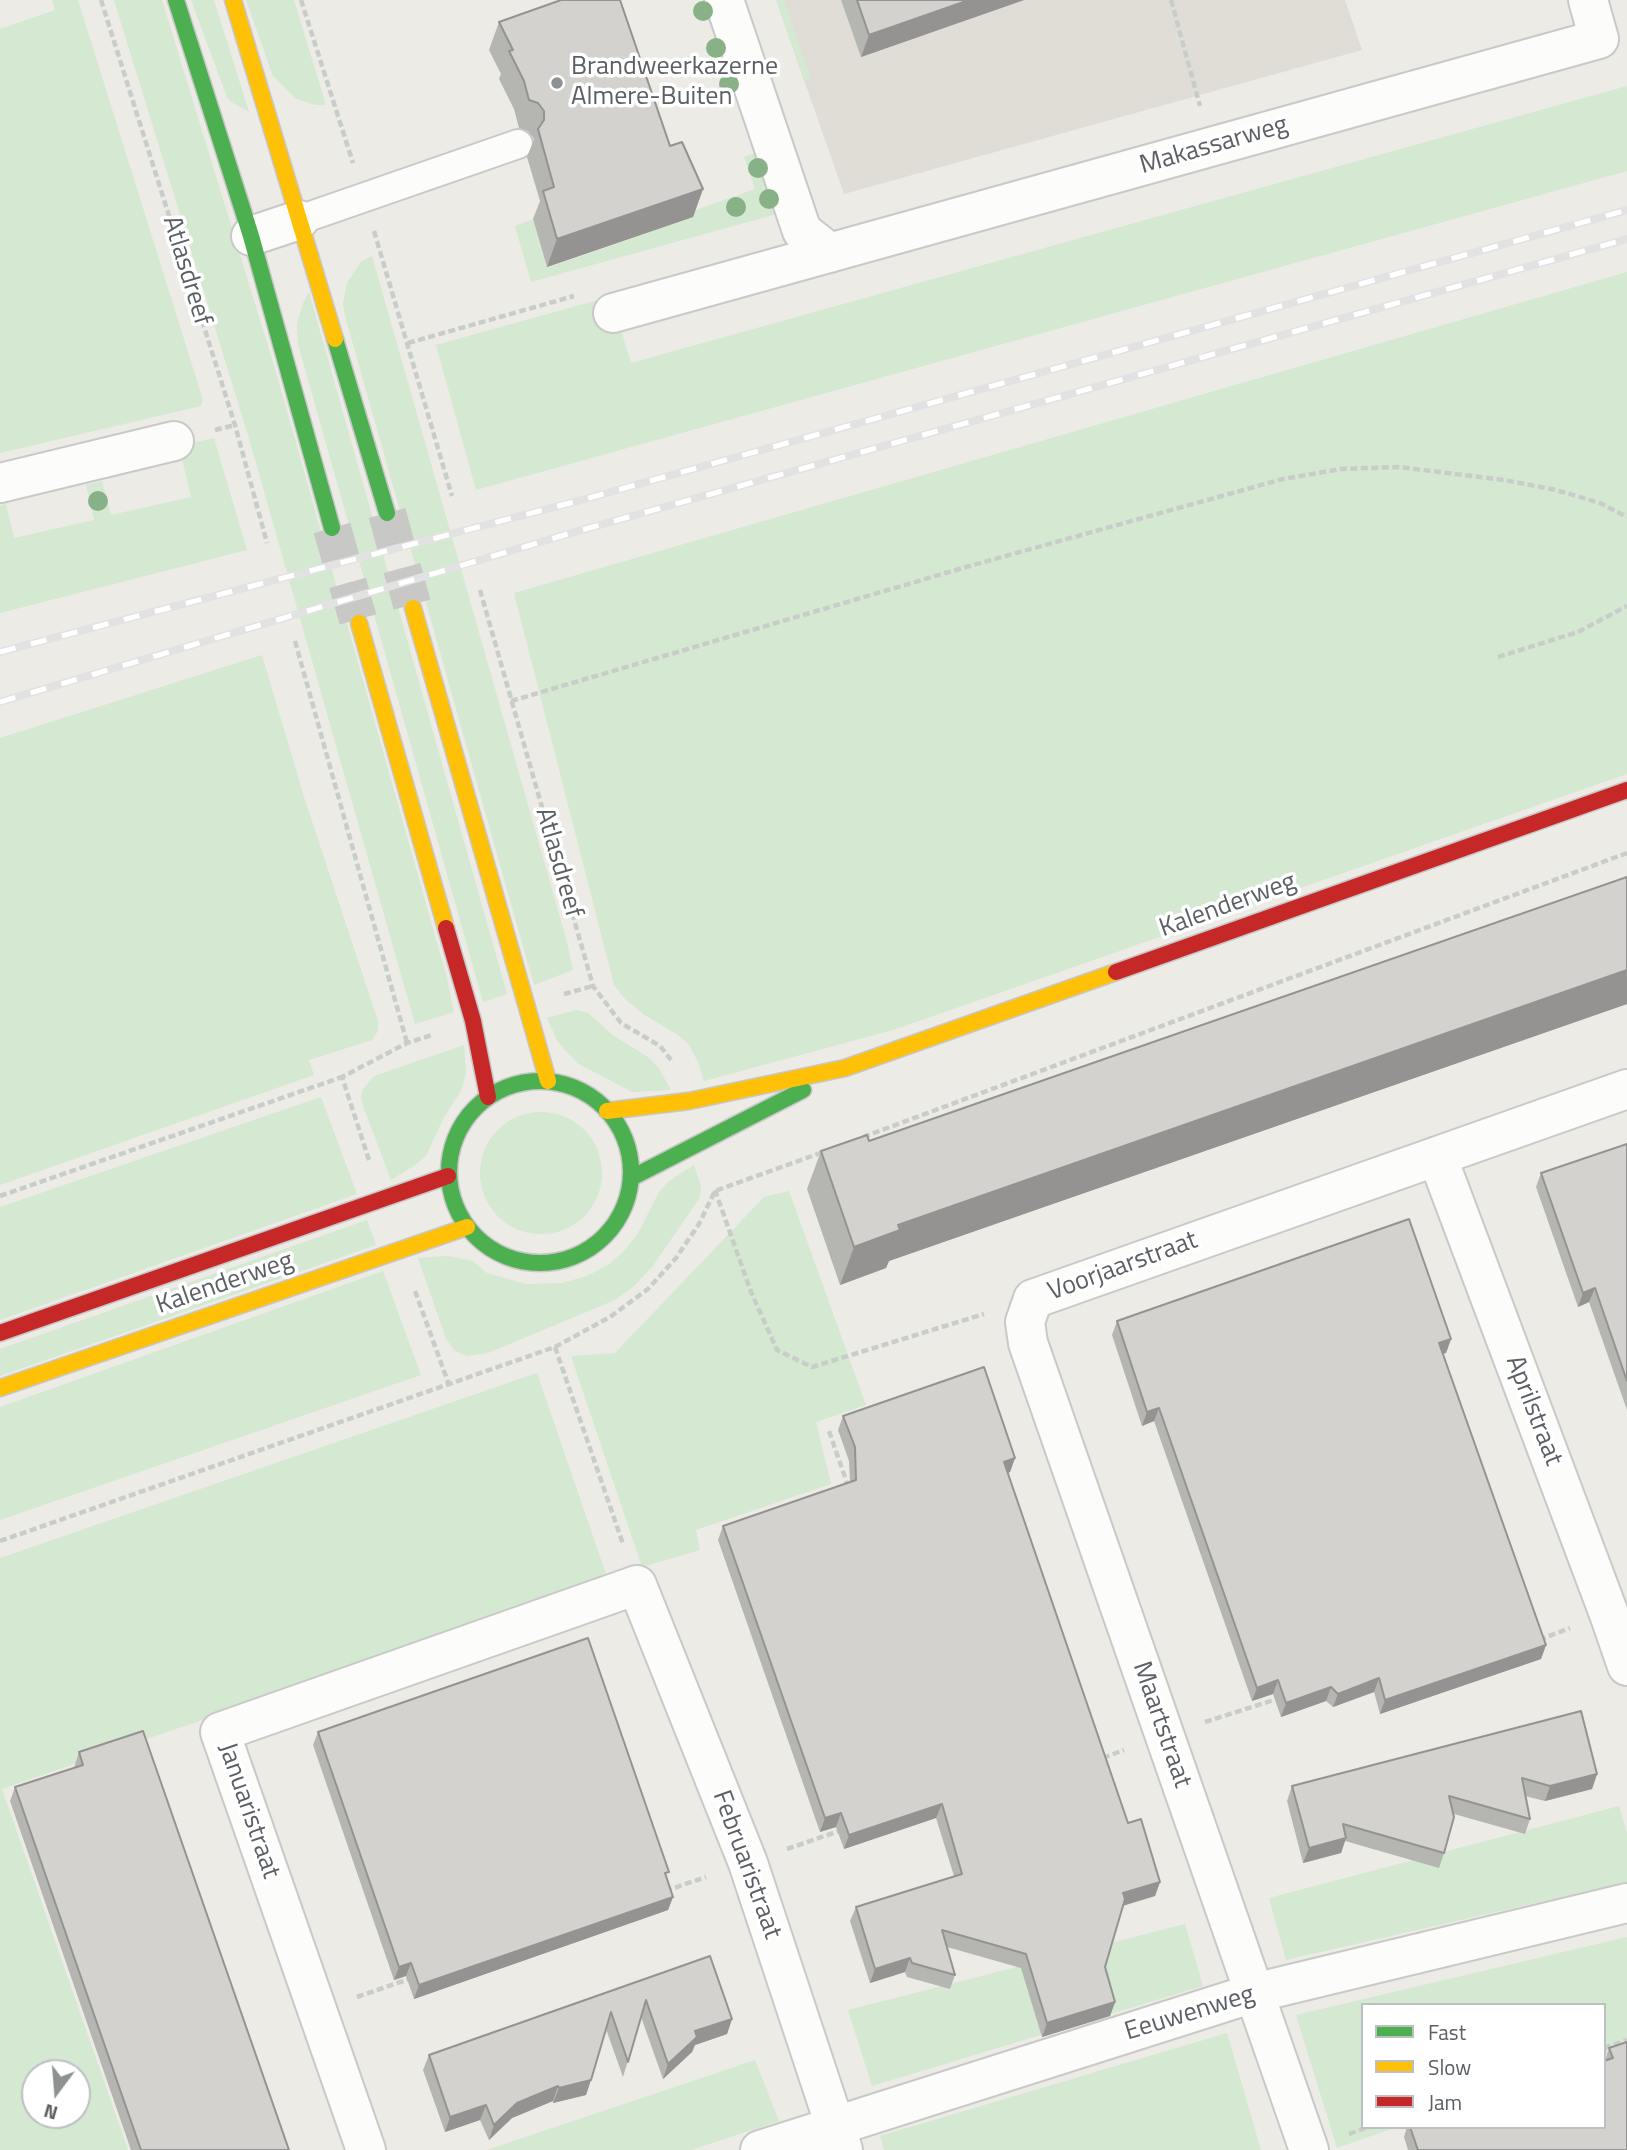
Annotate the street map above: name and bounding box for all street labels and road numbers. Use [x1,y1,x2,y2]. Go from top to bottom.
street label: Makassarweg [1136,110,1292,182]
street label: Atlasdreef [155,213,217,329]
street label: Atlasdreef [527,805,589,921]
street label: Kalenderweg [1155,867,1301,945]
street label: Voorjaarstraat [1044,1226,1202,1308]
street label: Kalenderweg [152,1246,298,1322]
street label: Aprilstraat [1498,1352,1568,1470]
street label: Maartstraat [1125,1658,1197,1792]
street label: Januaristraat [210,1739,286,1883]
street label: Februaristraat [705,1786,787,1944]
street label: Eeuwenweg [1121,1980,1259,2048]

